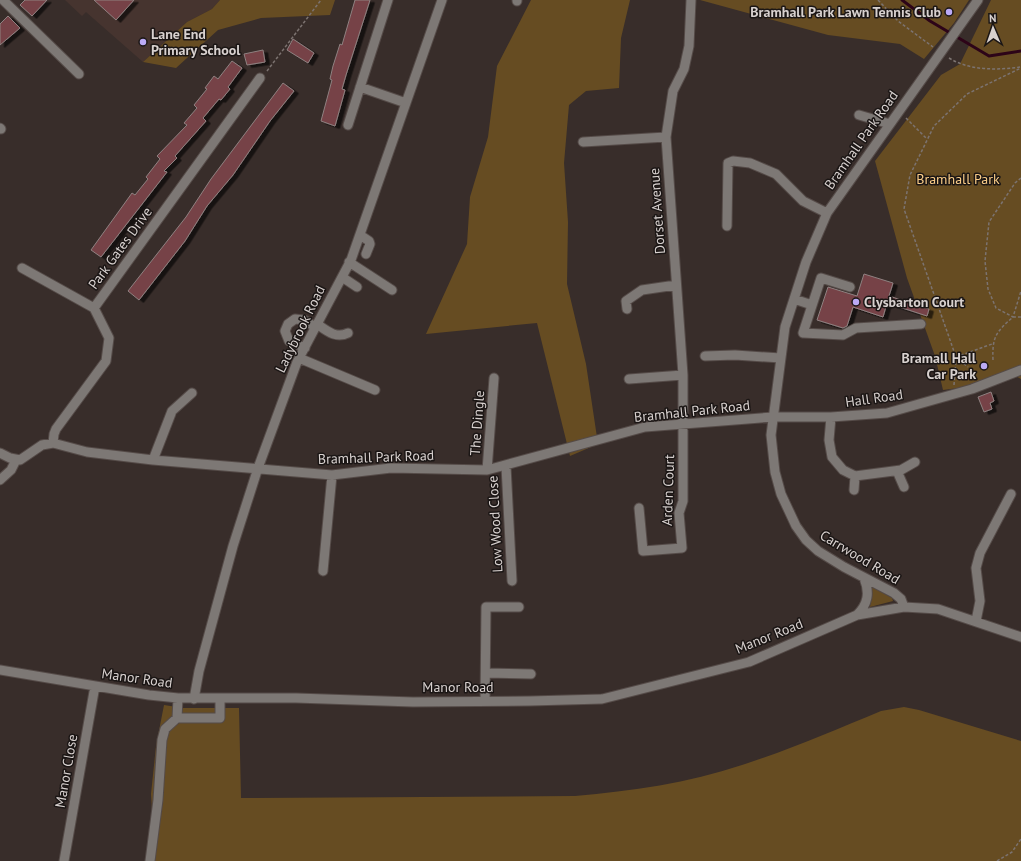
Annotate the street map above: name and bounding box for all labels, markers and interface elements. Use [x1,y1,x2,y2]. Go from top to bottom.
place label: Bramhall Park Lawn Tennis Club [750,3,941,21]
marker: Bramhall Park Lawn Tennis Club [944,7,954,17]
north arrow [973,8,1013,48]
text: N [989,11,997,25]
place label: Lane End Primary School [151,25,241,59]
marker: Lane End Primary School [138,37,148,47]
street label: Bramhall Park Road [820,87,902,193]
street label: Dorset Avenue [645,167,669,255]
park label: Bramhall Park [916,170,1000,188]
street label: Park Gates Drive [84,203,156,293]
street label: Ladybrook Road [271,282,329,376]
place label: Clysbarton Court [864,293,964,311]
marker: Clysbarton Court [851,297,861,307]
place label: Bramall Hall Car Park [902,349,977,383]
marker: Bramall Hall Car Park [979,361,989,371]
street label: Hall Road [844,385,904,411]
street label: The Dingle [466,390,488,456]
street label: Bramhall Park Road [633,396,751,426]
street label: Bramhall Park Road [317,446,435,468]
street label: Arden Court [658,454,678,526]
street label: Low Wood Close [483,475,507,573]
street label: Carrwood Road [817,526,903,588]
street label: Manor Road [733,614,805,658]
street label: Manor Road [100,664,174,692]
street label: Manor Road [422,678,494,696]
street label: Manor Close [51,733,81,809]

